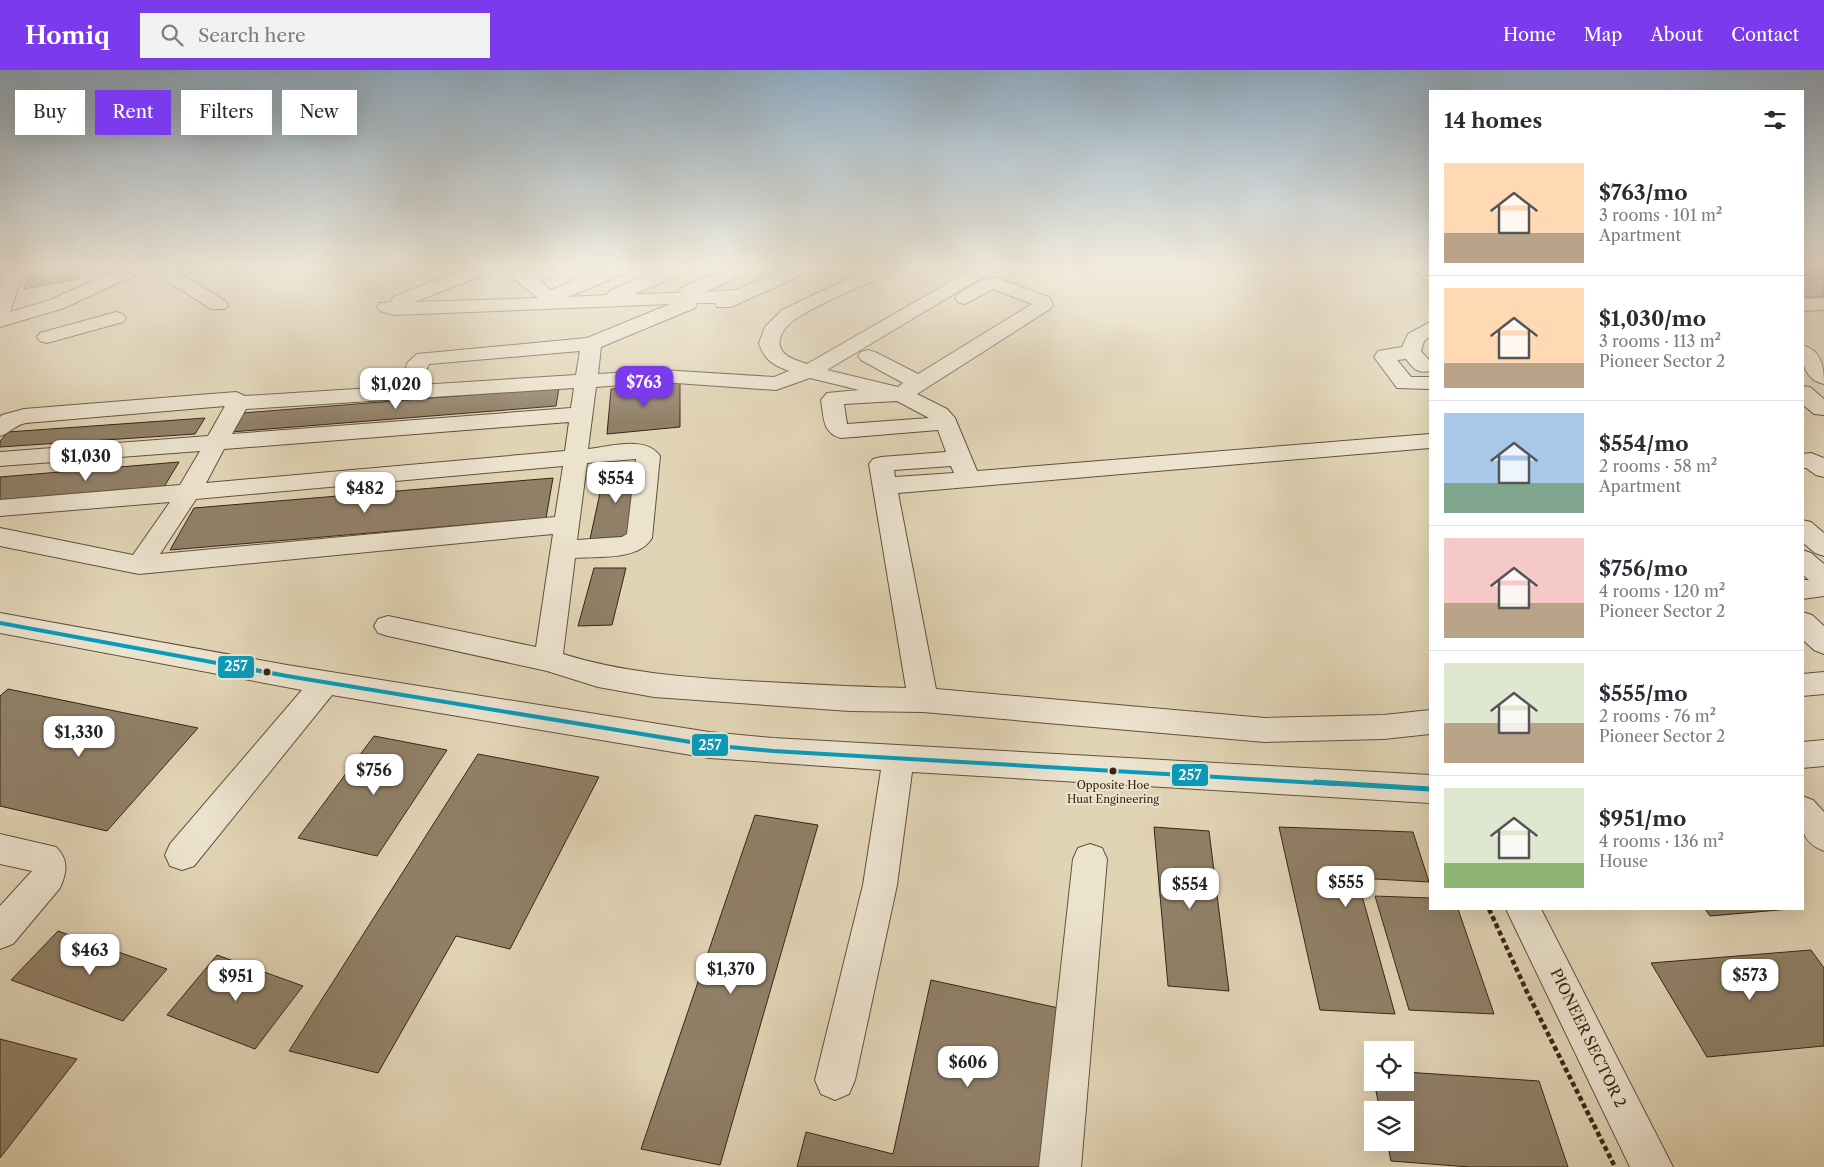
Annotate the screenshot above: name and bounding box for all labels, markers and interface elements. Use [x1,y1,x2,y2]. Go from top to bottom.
search box [140,13,490,58]
text: Homiq [25,21,110,50]
icon: search [158,21,186,49]
text: Search here [198,24,306,47]
text: Home [1503,24,1556,46]
text: Map [1584,24,1622,46]
text: About [1650,24,1703,46]
text: Contact [1731,24,1799,46]
chip: Buy [15,90,85,135]
chip: Rent [95,90,171,135]
chip: Filters [181,90,272,135]
chip: New [282,90,357,135]
icon: filters [1761,106,1789,134]
text: 14 homes [1444,108,1542,133]
text: $763/mo [1599,180,1688,205]
icon: home [1484,183,1544,243]
text: 3 rooms · 101 m² [1599,205,1722,225]
text: Apartment [1599,225,1681,245]
text: $1,030/mo [1599,306,1706,331]
icon: home [1484,308,1544,368]
text: 3 rooms · 113 m² [1599,331,1721,351]
text: Pioneer Sector 2 [1599,351,1725,371]
pin: $763 [614,366,674,408]
pin: $1,020 [355,368,437,410]
text: $763 [626,372,662,392]
text: $1,020 [371,374,421,394]
text: $554/mo [1599,431,1689,456]
icon: home [1484,433,1544,493]
pin: $1,030 [45,440,127,482]
text: $1,030 [61,446,111,466]
text: 2 rooms · 58 m² [1599,456,1717,476]
pin: $554 [586,462,646,504]
text: $554 [598,468,634,488]
pin: $482 [335,472,395,514]
text: Apartment [1599,476,1681,496]
text: $482 [346,478,384,498]
text: $756/mo [1599,556,1688,581]
icon: home [1484,558,1544,618]
text: 4 rooms · 120 m² [1599,581,1725,601]
text: Pioneer Sector 2 [1599,601,1725,621]
line badge: 257 [217,655,255,679]
text: 257 [224,657,248,675]
unlabelled marker [262,667,272,677]
text: $555/mo [1599,681,1688,706]
icon: home [1484,683,1544,743]
text: 2 rooms · 76 m² [1599,706,1716,726]
pin: $1,330 [38,716,120,758]
text: $1,330 [55,722,103,742]
text: Pioneer Sector 2 [1599,726,1725,746]
line badge: 257 [691,733,729,757]
text: 257 [698,736,722,754]
pin: $756 [344,754,404,796]
text: $756 [356,760,392,780]
line badge: 257 [1171,763,1209,787]
marker: Opposite Hoe Huat Engineering [1108,766,1118,776]
text: 257 [1178,766,1202,784]
place label: Opposite Hoe Huat Engineering [1067,778,1159,806]
text: $951/mo [1599,806,1686,831]
icon: home [1484,808,1544,868]
text: 4 rooms · 136 m² [1599,831,1724,851]
text: House [1599,851,1648,871]
pin: $555 [1316,866,1376,908]
pin: $554 [1160,868,1220,910]
text: $555 [1328,872,1364,892]
text: $554 [1172,874,1208,894]
pin: $463 [60,934,120,976]
text: $463 [71,940,109,960]
pin: $1,370 [690,952,772,995]
pin: $573 [1720,958,1780,1001]
text: $1,370 [707,959,755,979]
pin: $951 [206,960,266,1002]
street label: PIONEER SECTOR 2 [1547,965,1630,1110]
text: $573 [1732,965,1768,985]
text: $951 [219,966,253,986]
map controls [1364,1041,1414,1151]
button: locate [1364,1041,1414,1091]
pin: $606 [938,1046,998,1088]
text: $606 [949,1052,987,1072]
button: layers [1364,1101,1414,1151]

